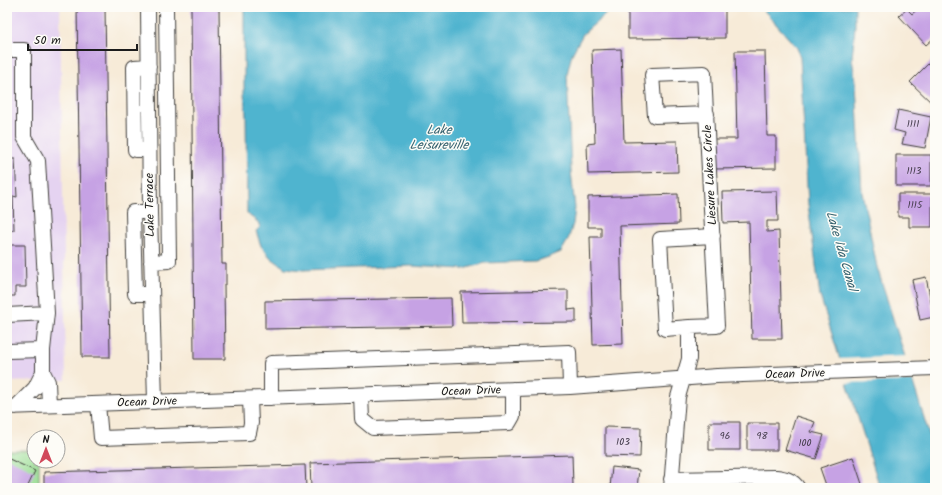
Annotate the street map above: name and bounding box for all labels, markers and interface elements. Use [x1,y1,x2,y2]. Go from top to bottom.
scale bar [28,26,137,52]
text: 50 m [34,31,61,50]
house number: 1111 [907,116,919,132]
water label: Lake Leisureville [410,120,470,156]
street label: Liesure Lakes Circle [698,124,722,226]
house number: 1113 [906,163,922,179]
street label: Lake Terrace [140,172,160,237]
house number: 1115 [908,197,923,213]
water label: Lake Ida Canal [820,209,863,296]
street label: Ocean Drive [765,363,826,385]
street label: Ocean Drive [441,380,502,402]
street label: Ocean Drive [117,391,178,413]
house number: 96 [720,428,730,444]
house number: 98 [757,428,768,444]
north arrow [26,429,66,469]
text: N [43,431,50,449]
house number: 103 [616,434,630,450]
house number: 100 [798,435,812,451]

